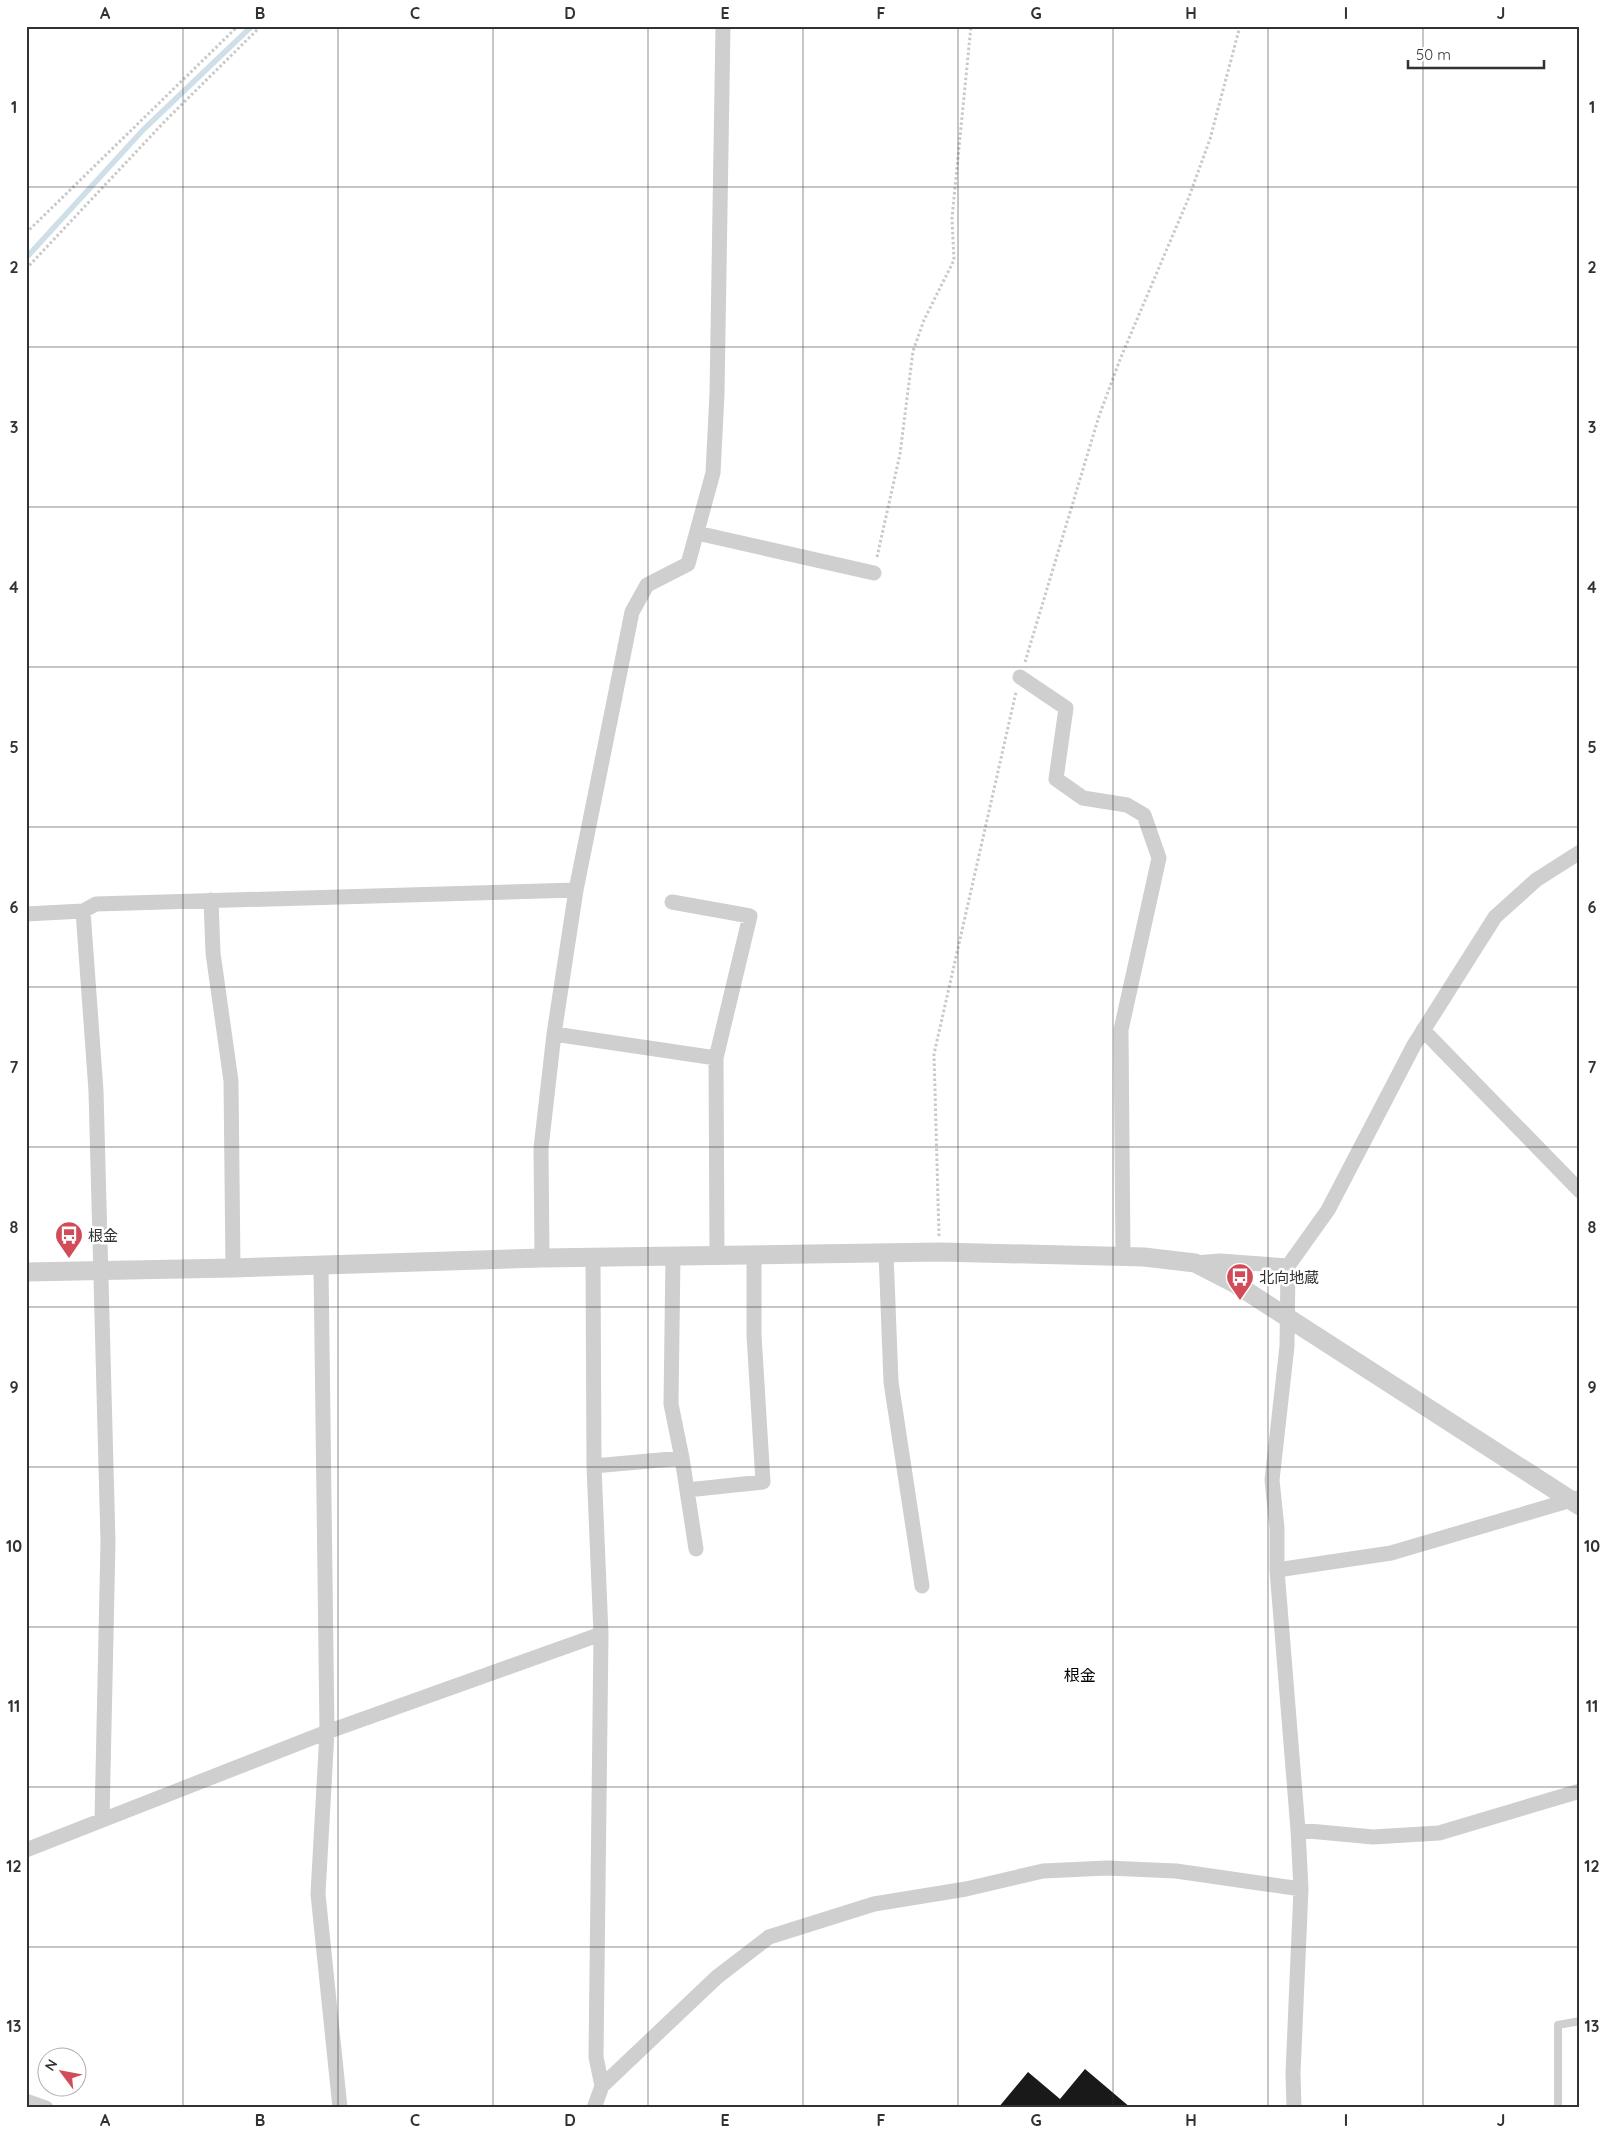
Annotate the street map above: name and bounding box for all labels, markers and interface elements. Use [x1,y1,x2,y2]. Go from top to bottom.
text: A [100,3,111,23]
text: B [255,3,265,23]
text: C [410,3,420,23]
text: D [564,3,576,23]
text: E [720,3,730,23]
text: F [877,3,886,23]
text: G [1030,3,1042,23]
text: H [1185,3,1197,23]
text: I [1344,3,1348,23]
text: J [1497,3,1505,23]
scale bar [1408,38,1545,70]
text: 50 m [1416,45,1451,64]
text: 1 [11,97,17,117]
text: 1 [1589,97,1595,117]
text: 2 [9,257,19,277]
text: 2 [1587,257,1597,277]
text: 3 [10,417,18,437]
text: 3 [1588,417,1596,437]
text: 4 [9,577,19,597]
text: 4 [1587,577,1597,597]
text: 5 [9,737,19,757]
text: 5 [1587,737,1597,757]
text: 6 [10,897,19,917]
text: 6 [1588,897,1597,917]
text: 7 [10,1057,19,1077]
text: 7 [1588,1057,1597,1077]
text: 8 [10,1217,19,1237]
text: 8 [1588,1217,1597,1237]
bus stop icon: 根金 [54,1220,84,1259]
place label: 根金 [88,1226,118,1245]
bus stop icon: 北向地蔵 [1225,1262,1255,1301]
place label: 北向地蔵 [1259,1268,1319,1287]
text: 9 [9,1377,19,1397]
text: 9 [1587,1377,1597,1397]
text: 10 [6,1536,22,1556]
text: 10 [1584,1536,1600,1556]
district label: 根金 [1064,1665,1096,1685]
text: 11 [8,1696,20,1716]
text: 11 [1586,1696,1598,1716]
text: 12 [6,1856,22,1876]
text: 12 [1584,1856,1600,1876]
text: 13 [7,2016,21,2036]
text: 13 [1585,2016,1599,2036]
north arrow [38,2046,88,2096]
text: N [41,2056,61,2074]
text: A [100,2110,111,2130]
text: B [255,2110,265,2130]
text: C [410,2110,420,2130]
text: D [564,2110,576,2130]
text: E [720,2110,730,2130]
text: F [877,2110,886,2130]
text: G [1030,2110,1042,2130]
text: H [1185,2110,1197,2130]
text: I [1344,2110,1348,2130]
text: J [1497,2110,1505,2130]

